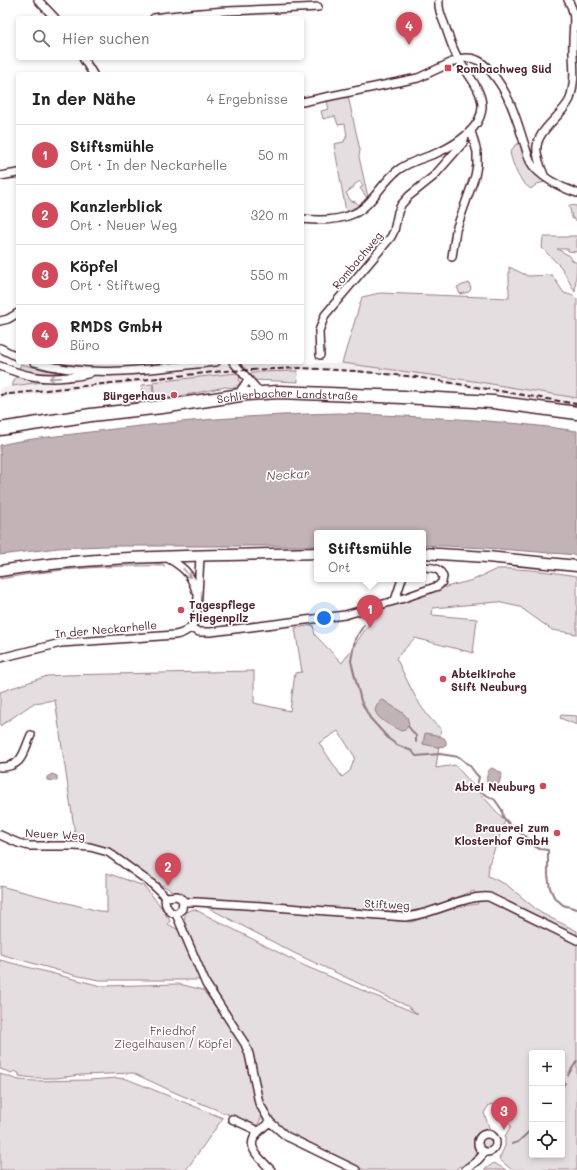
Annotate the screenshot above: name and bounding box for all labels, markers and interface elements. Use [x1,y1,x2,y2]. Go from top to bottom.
pin: 4 [396,12,422,45]
search box [16,16,304,60]
icon: search [30,27,52,49]
text: Hier suchen [62,28,149,48]
place label: Rombachweg Süd [456,61,551,76]
marker: Rombachweg Süd [443,63,453,73]
text: In der Nähe [32,87,136,109]
text: 4 Ergebnisse [207,90,288,107]
text: Stiftsmühle [70,136,154,156]
text: 1 [42,146,48,163]
text: 50 m [258,146,288,163]
text: Ort · In der Neckarhelle [70,156,227,173]
text: Kanzlerblick [70,196,163,216]
text: 2 [41,206,49,223]
text: 320 m [251,206,288,223]
text: Ort · Neuer Weg [70,216,177,233]
street label: Rombachweg [329,228,385,292]
text: Köpfel [70,256,118,276]
text: 3 [41,266,49,283]
text: 550 m [250,266,288,283]
text: Ort · Stiftweg [70,276,160,293]
text: RMDS GmbH [70,316,163,336]
text: 4 [41,326,49,343]
text: 590 m [250,326,288,343]
text: Büro [70,336,99,353]
one-way arrow [49,374,62,381]
street label: Schlierbacher Landstraße [216,384,359,406]
place label: Bürgerhaus [103,388,166,403]
marker: Bürgerhaus [169,390,179,400]
water label: Neckar [266,465,310,483]
popup [314,530,426,582]
text: Stiftsmühle [328,538,412,558]
text: Ort [328,558,351,575]
one-way arrow [182,568,191,578]
pin: 1 [357,595,383,628]
place label: Tagespflege Fliegenpilz [189,597,256,625]
marker: Tagespflege Fliegenpilz [176,605,186,615]
your location [314,608,334,628]
street label: In der Neckarhelle [54,617,158,641]
place label: Abteikirche Stift Neuburg [451,666,527,694]
marker: Abteikirche Stift Neuburg [438,674,448,684]
place label: Abtei Neuburg [454,779,535,794]
marker: Abtei Neuburg [538,781,548,791]
place label: Brauerei zum Klosterhof GmbH [455,820,549,848]
street label: Neuer Weg [25,825,85,843]
marker: Brauerei zum Klosterhof GmbH [552,828,562,838]
pin: 2 [155,853,181,886]
street label: Stiftweg [364,895,410,913]
park label: Friedhof Ziegelhausen / Köpfel [114,1023,232,1051]
map controls [529,1050,565,1158]
button: + [529,1050,565,1086]
button: − [529,1086,565,1122]
pin: 3 [491,1097,517,1130]
button: locate [529,1122,565,1158]

